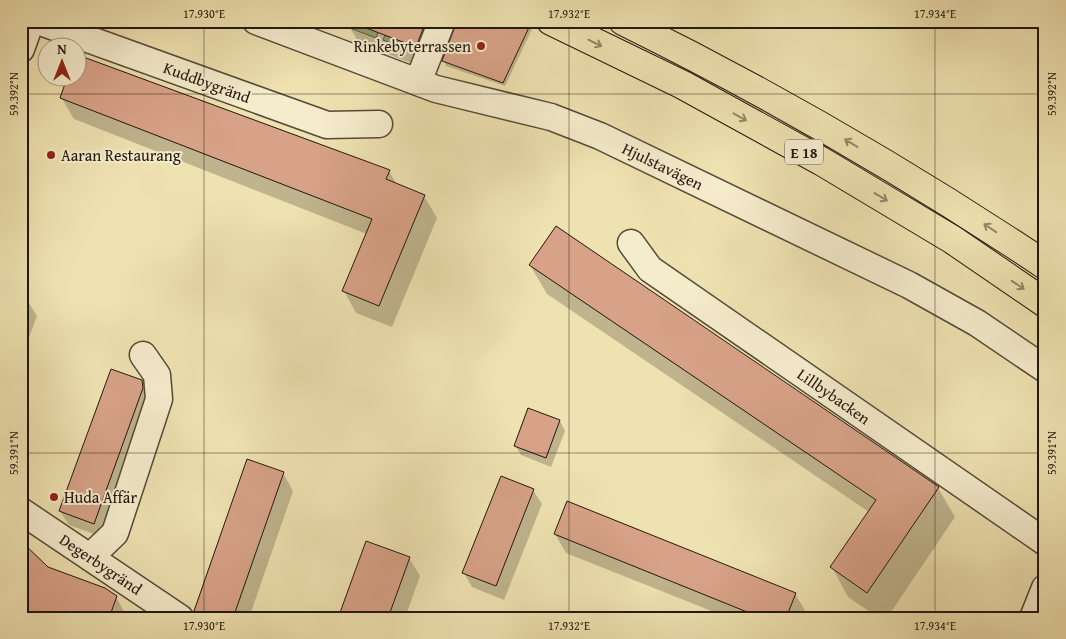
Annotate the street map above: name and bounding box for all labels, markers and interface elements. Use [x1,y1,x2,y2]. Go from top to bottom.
text: 17.930°E [183,5,225,22]
text: 17.932°E [548,5,590,22]
text: 17.934°E [914,5,956,22]
place label: Rinkebyterrassen [354,34,471,58]
north arrow [38,38,88,88]
one-way arrow [587,38,602,48]
text: N [57,39,67,59]
marker: Rinkebyterrassen [475,40,487,52]
street label: Kuddbygränd [160,55,254,109]
text: 59.392°N [5,72,22,116]
text: 59.392°N [1043,72,1060,116]
one-way arrow [732,112,747,122]
street label: Hjulstavägen [618,136,708,196]
one-way arrow [845,137,859,147]
road number: E 18 [785,140,823,164]
place label: Aaran Restaurang [61,143,181,167]
marker: Aaran Restaurang [45,149,57,161]
one-way arrow [874,192,888,202]
one-way arrow [983,223,997,233]
one-way arrow [1011,280,1025,290]
street label: Lillbybacken [793,362,876,430]
text: 59.391°N [5,431,22,475]
text: 59.391°N [1043,431,1060,475]
place label: Huda Affär [64,485,137,509]
marker: Huda Affär [48,491,60,503]
street label: Degerbygränd [55,527,148,601]
text: 17.930°E [183,617,225,634]
text: 17.932°E [548,617,590,634]
text: 17.934°E [914,617,956,634]

